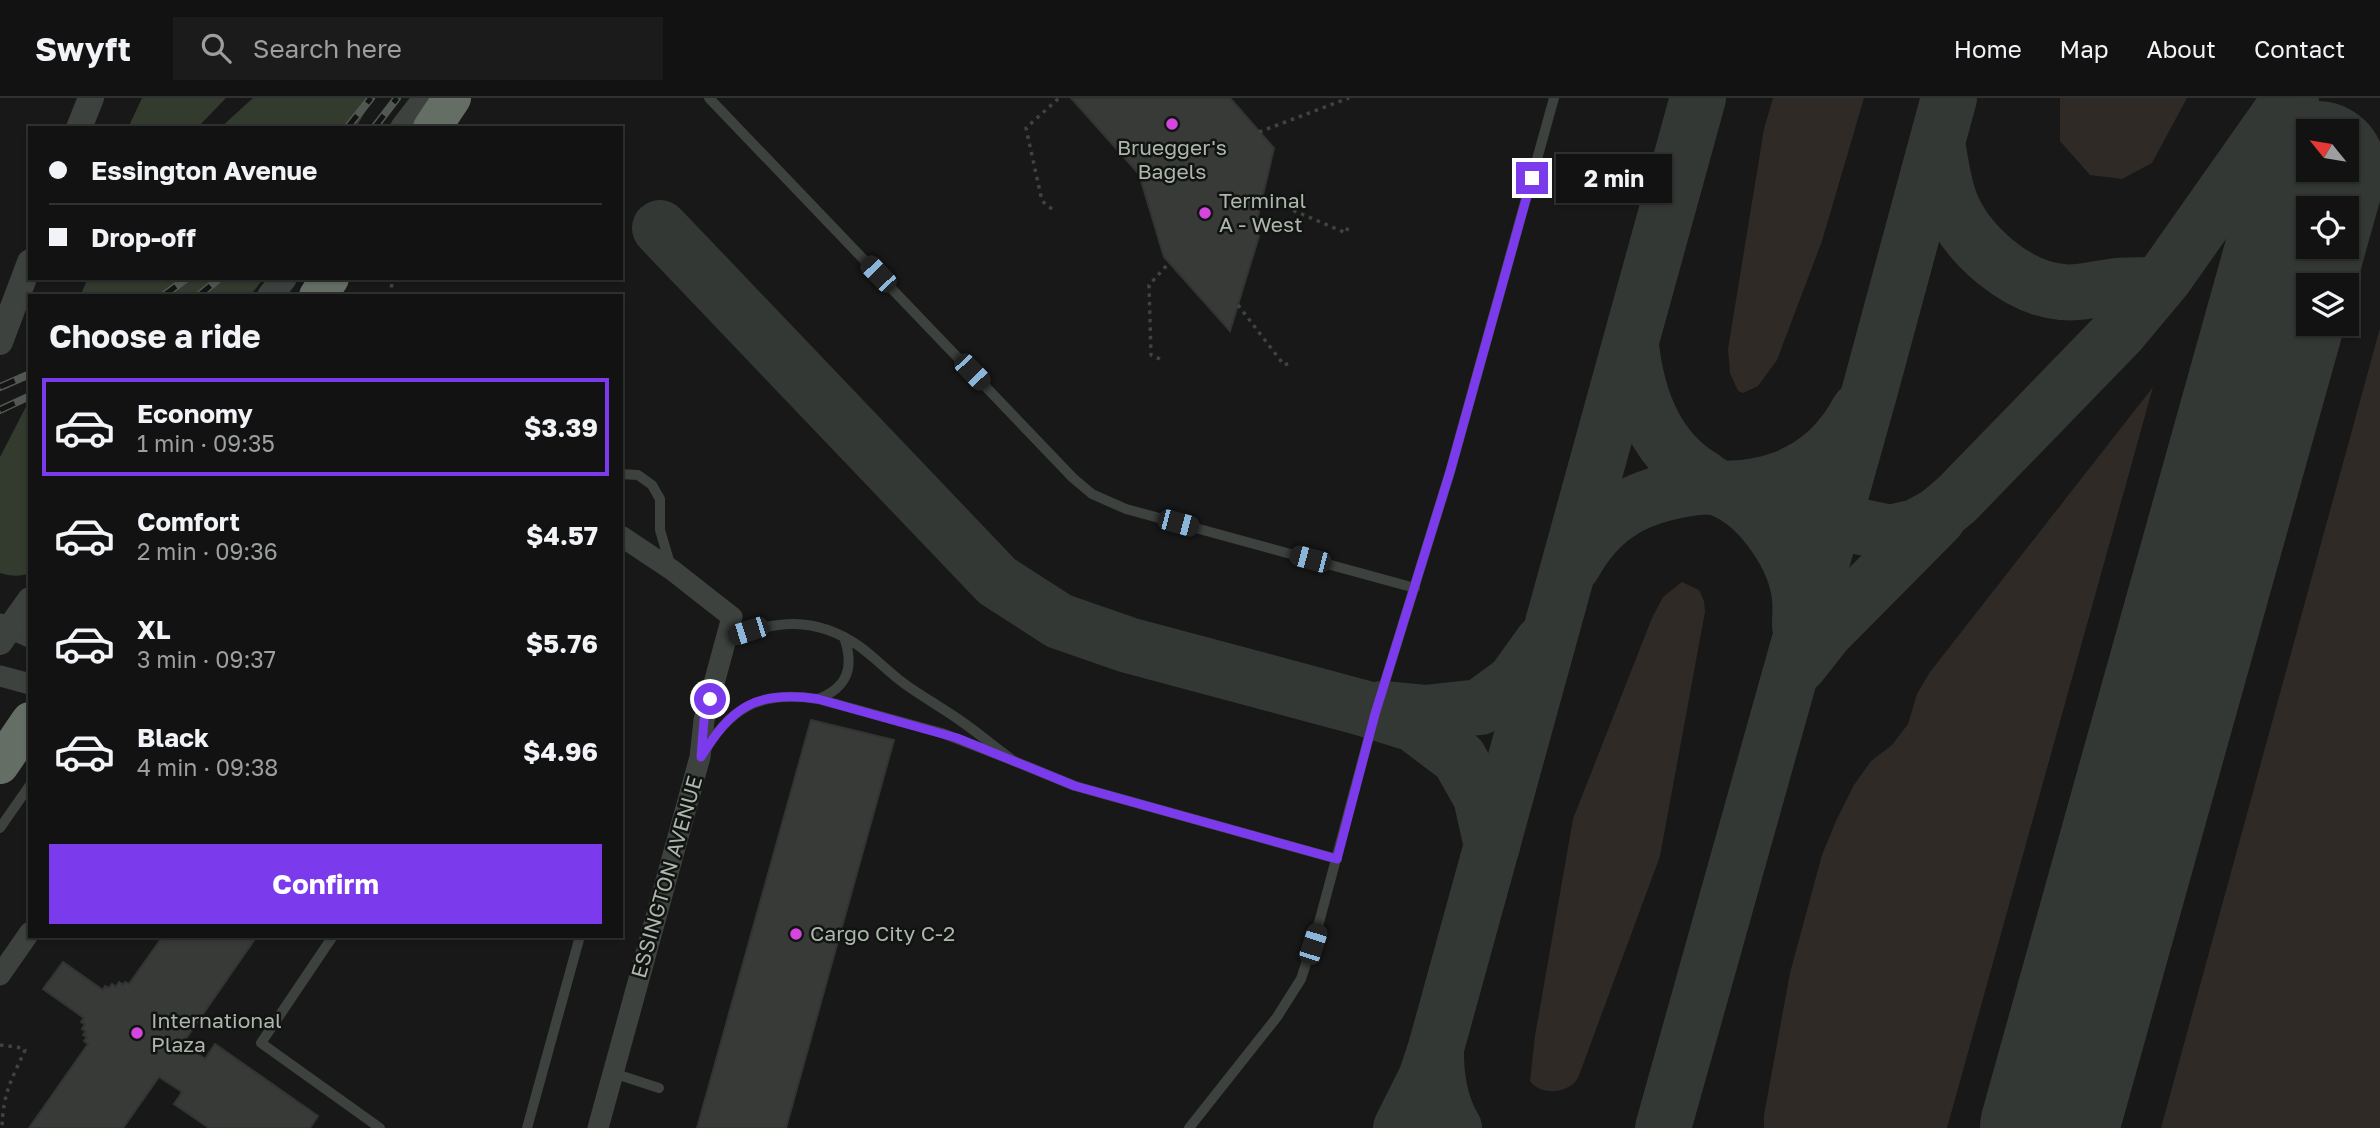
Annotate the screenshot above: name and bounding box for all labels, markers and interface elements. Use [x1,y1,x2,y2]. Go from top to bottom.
search box [173,17,663,80]
text: Swyft [35,29,131,68]
icon: search [197,29,235,67]
text: Search here [253,33,402,64]
text: Home [1954,34,2022,63]
text: Map [2060,34,2109,63]
text: About [2147,34,2216,63]
text: Contact [2254,34,2345,63]
marker: Bruegger's Bagels [1164,116,1180,132]
north arrow [2296,119,2359,182]
map controls [2296,119,2359,336]
place label: Bruegger's Bagels [1117,134,1227,184]
callout: 2 min [1556,154,1672,202]
text: Essington Avenue [91,155,317,186]
route end [1516,162,1548,194]
text: 2 min [1584,164,1644,192]
place label: Terminal A - West [1219,187,1306,237]
button: locate [2296,196,2359,259]
marker: Terminal A - West [1197,205,1213,221]
text: Drop-off [91,222,196,253]
car [856,252,901,296]
button: layers [2296,273,2359,336]
text: Choose a ride [49,317,261,355]
car [950,350,995,394]
icon: car [53,396,116,459]
text: Economy [137,398,253,429]
text: $3.39 [524,412,598,443]
text: 1 min · 09:35 [137,429,275,457]
icon: car [53,504,116,567]
text: Comfort [137,506,240,537]
car [1155,507,1202,539]
text: $4.57 [526,520,598,551]
text: 2 min · 09:36 [137,537,278,565]
car [1287,543,1334,575]
icon: car [53,612,116,675]
text: XL [137,614,171,645]
car [725,615,772,647]
text: $5.76 [526,628,598,659]
text: 3 min · 09:37 [137,645,276,673]
route start [694,683,726,715]
icon: car [53,720,116,783]
text: Black [137,722,209,753]
text: $4.96 [523,736,598,767]
text: 4 min · 09:38 [137,753,278,781]
street label: ESSINGTON AVENUE [625,773,707,981]
button: Confirm [49,844,602,924]
place label: Cargo City C-2 [810,920,955,946]
car [1297,921,1330,967]
marker: Cargo City C-2 [788,926,804,942]
place label: International Plaza [151,1007,282,1057]
marker: International Plaza [129,1025,145,1041]

